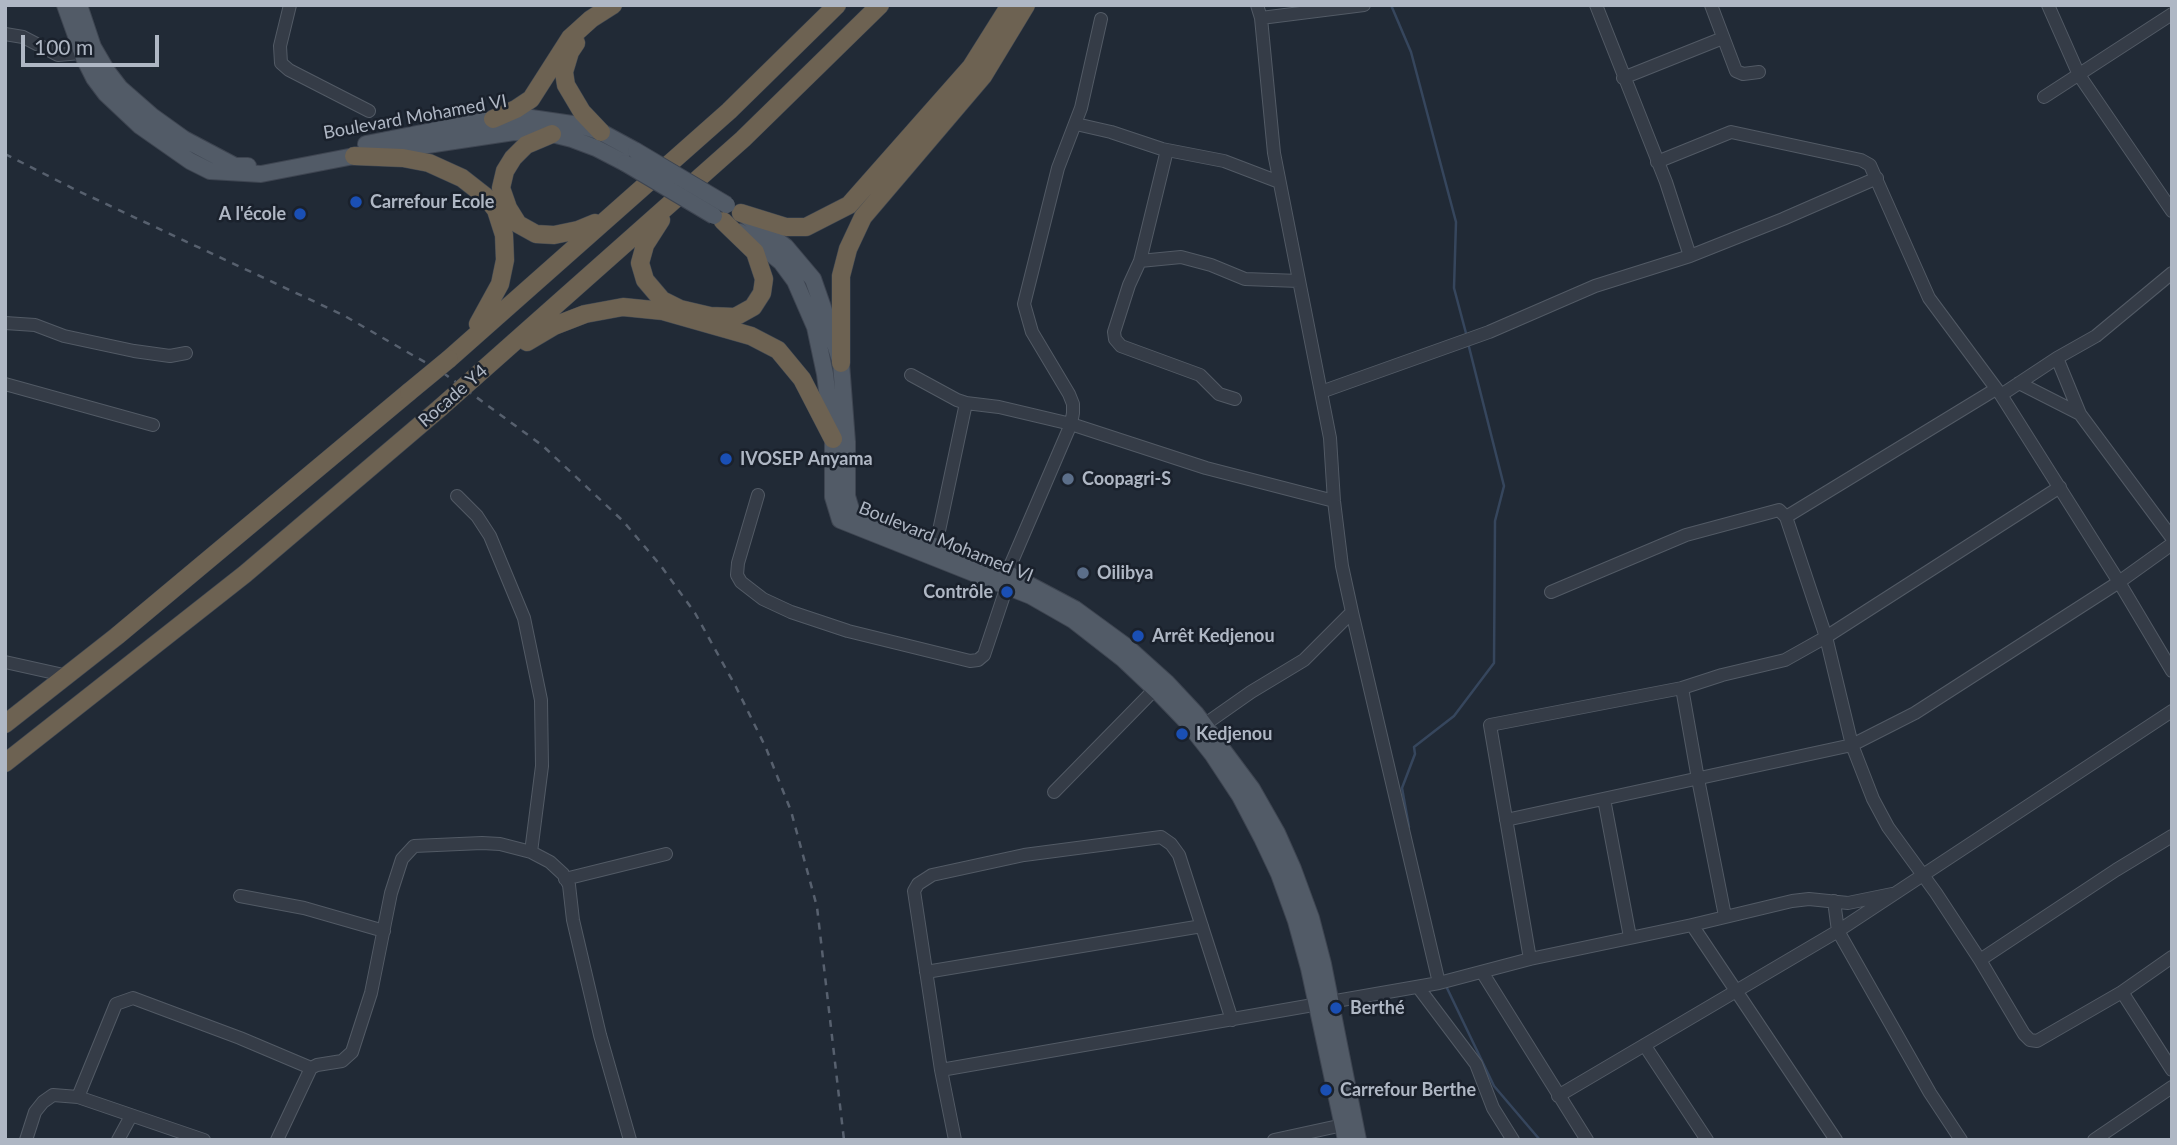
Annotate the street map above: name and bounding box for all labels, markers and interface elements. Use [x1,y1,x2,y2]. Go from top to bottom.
scale bar [24,21,163,65]
text: 100 m [34,34,93,59]
street label: Boulevard Mohamed VI [322,90,508,144]
place label: Carrefour Ecole [370,191,494,213]
marker: Carrefour Ecole [348,194,364,210]
place label: A l'école [219,203,286,225]
marker: A l'école [292,206,308,222]
street label: Rocade Y4 [414,360,492,432]
place label: IVOSEP Anyama [740,448,873,470]
marker: IVOSEP Anyama [718,451,734,467]
place label: Coopagri-S [1082,468,1171,490]
marker: Coopagri-S [1060,471,1076,487]
street label: Boulevard Mohamed VI [856,497,1036,587]
place label: Oilibya [1097,562,1153,584]
marker: Oilibya [1075,565,1091,581]
place label: Contrôle [923,581,993,603]
marker: Contrôle [999,584,1015,600]
place label: Arrêt Kedjenou [1152,625,1275,647]
marker: Arrêt Kedjenou [1130,628,1146,644]
place label: Kedjenou [1196,723,1272,745]
marker: Kedjenou [1174,726,1190,742]
place label: Berthé [1350,997,1405,1019]
marker: Berthé [1328,1000,1344,1016]
place label: Carrefour Berthe [1340,1079,1476,1101]
marker: Carrefour Berthe [1318,1082,1334,1098]

